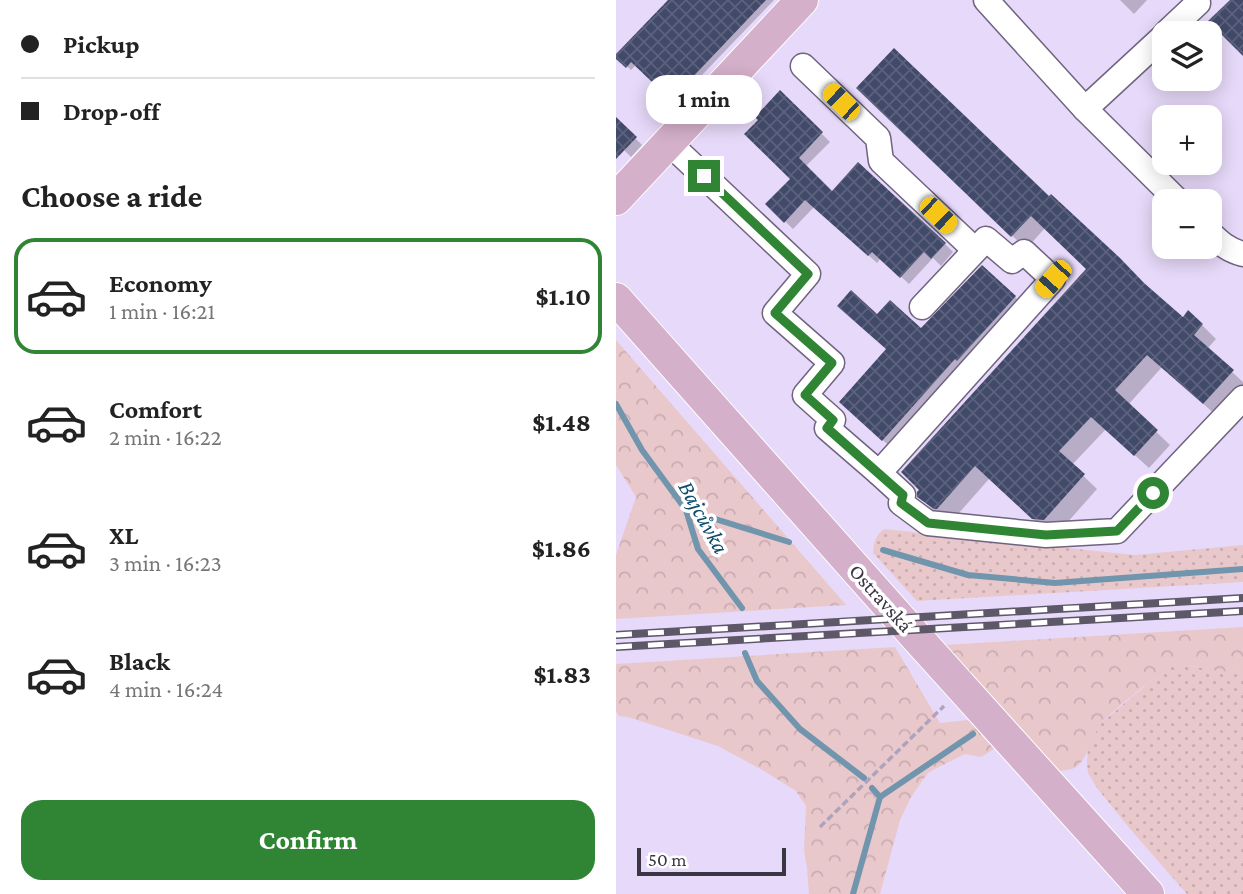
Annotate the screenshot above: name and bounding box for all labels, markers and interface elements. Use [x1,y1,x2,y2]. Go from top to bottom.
map controls [1152,21,1222,259]
button: layers [1152,21,1222,91]
text: Pickup [63,30,140,59]
callout: 1 min [646,74,762,124]
car [819,80,864,124]
text: 1 min [678,86,730,112]
text: Drop-off [63,97,160,126]
button: + [1152,105,1222,175]
route end [688,160,720,192]
text: Choose a ride [21,178,202,214]
button: − [1152,189,1222,259]
car [916,193,961,237]
car [1032,256,1075,302]
icon: car [25,265,88,328]
text: Economy [109,269,212,298]
text: $1.10 [536,282,591,311]
text: 1 min · 16:21 [109,298,215,324]
icon: car [25,391,88,454]
text: Comfort [109,395,202,424]
text: $1.48 [532,408,591,437]
text: 2 min · 16:22 [109,424,222,450]
water label: Bajcůvka [673,476,735,559]
route start [1137,477,1169,509]
icon: car [25,517,88,580]
text: XL [109,521,138,550]
text: $1.86 [532,534,591,563]
text: 3 min · 16:23 [109,550,222,576]
street label: Ostravská [844,559,918,637]
icon: car [25,643,88,706]
text: Black [109,647,170,676]
text: $1.83 [533,660,591,689]
text: 4 min · 16:24 [109,676,223,702]
button: Confirm [21,800,595,880]
scale bar [637,845,786,877]
text: 50 m [648,849,687,870]

